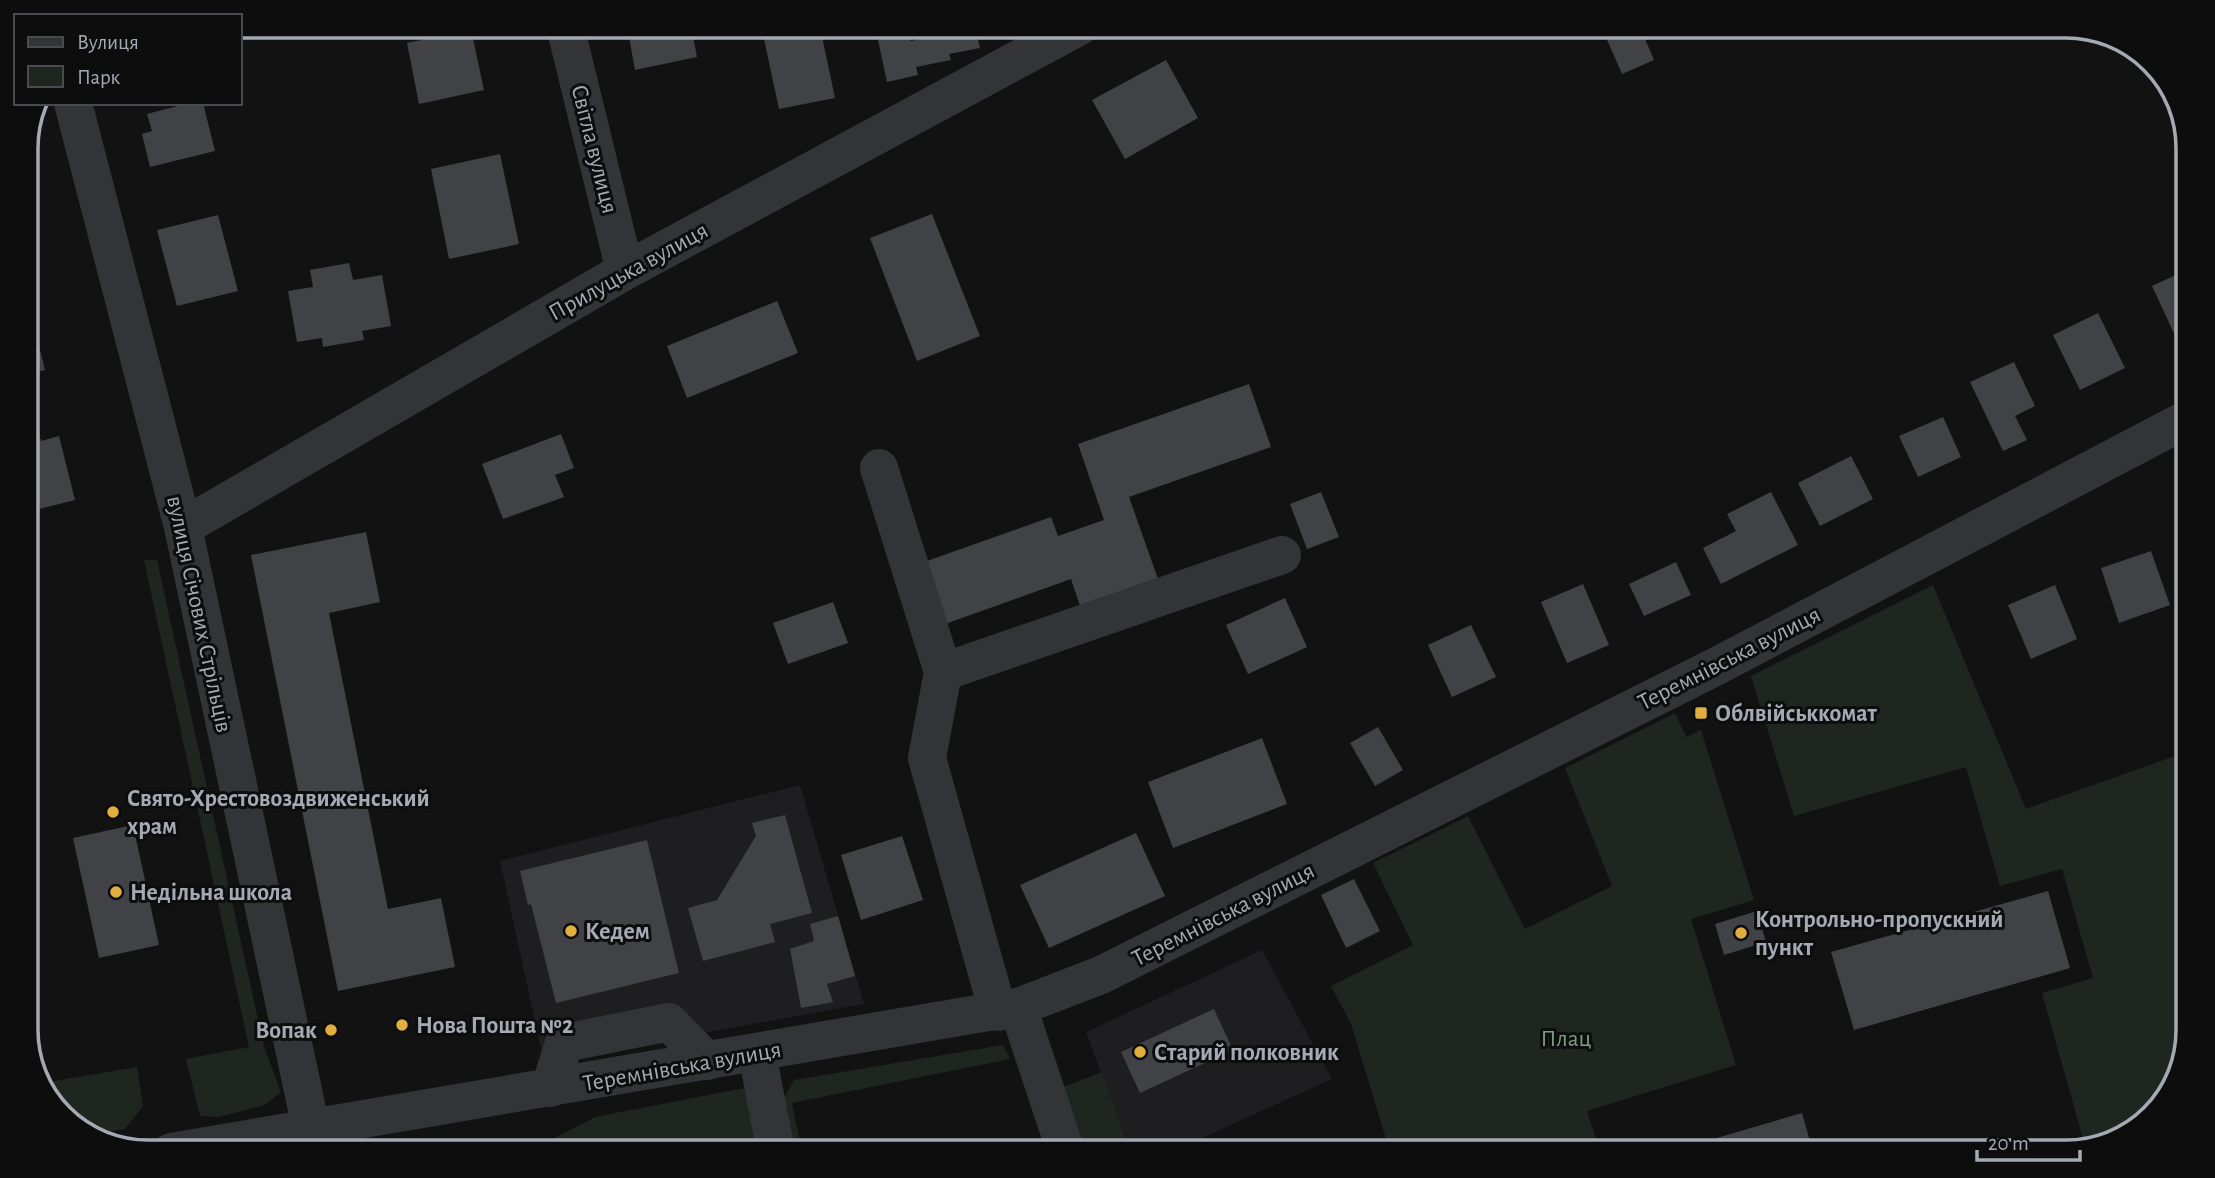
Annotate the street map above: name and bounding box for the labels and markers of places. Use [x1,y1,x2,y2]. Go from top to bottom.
place label: Облвійськкомат [1715,702,1878,726]
marker: Облвійськкомат [1693,705,1709,721]
place label: Свято-Хрестовоздвиженський храм [127,787,430,839]
marker: Свято-Хрестовоздвиженський храм [105,804,121,820]
place label: Недільна школа [130,881,292,905]
marker: Недільна школа [108,884,124,900]
place label: Контрольно-пропускний пункт [1755,908,2004,960]
place label: Кедем [585,920,650,944]
marker: Кедем [563,923,579,939]
marker: Контрольно-пропускний пункт [1733,925,1749,941]
place label: Нова Пошта №2 [416,1014,573,1038]
marker: Нова Пошта №2 [394,1017,410,1033]
place label: Вопак [255,1019,317,1043]
marker: Вопак [323,1022,339,1038]
place label: Старий полковник [1154,1041,1339,1065]
marker: Старий полковник [1132,1044,1148,1060]

